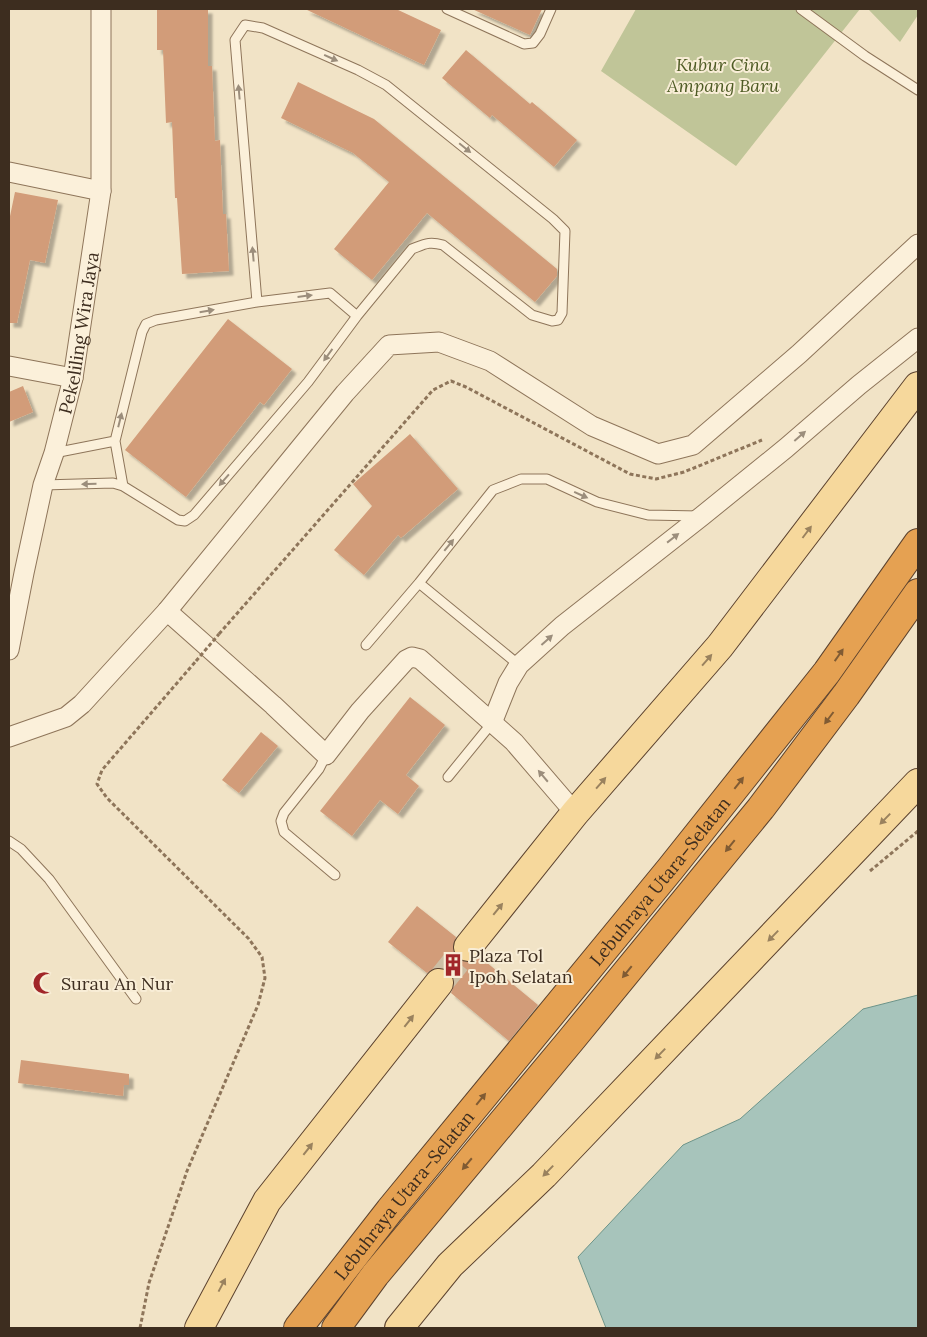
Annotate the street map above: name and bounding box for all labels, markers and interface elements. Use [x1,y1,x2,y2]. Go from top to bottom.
park label: Kubur Cina Ampang Baru [666,53,779,97]
one-way arrow [324,55,338,63]
one-way arrow [235,84,243,100]
one-way arrow [458,143,471,154]
one-way arrow [248,246,256,262]
street label: Pekeliling Wira Jaya [53,250,103,416]
one-way arrow [297,292,313,300]
one-way arrow [200,307,216,315]
one-way arrow [323,348,333,362]
one-way arrow [116,413,124,428]
one-way arrow [793,430,805,442]
one-way arrow [218,474,230,486]
one-way arrow [81,480,97,488]
one-way arrow [574,491,588,499]
one-way arrow [802,525,812,539]
one-way arrow [667,533,680,544]
one-way arrow [444,538,455,551]
one-way arrow [540,634,552,646]
one-way arrow [834,648,844,662]
one-way arrow [701,655,713,667]
one-way arrow [824,711,834,725]
one-way arrow [538,770,549,782]
one-way arrow [595,777,606,790]
one-way arrow [733,777,744,790]
street label: Lebuhraya Utara–Selatan [584,792,735,970]
one-way arrow [879,812,891,824]
one-way arrow [724,840,735,853]
one-way arrow [493,903,504,916]
one-way arrow [767,930,779,942]
place label: Plaza Tol Ipoh Selatan [469,944,573,988]
building icon: Plaza Tol Ipoh Selatan [440,952,466,978]
one-way arrow [621,965,632,978]
mosque icon: Surau An Nur [31,970,57,996]
place label: Surau An Nur [61,972,174,995]
one-way arrow [404,1014,414,1028]
one-way arrow [654,1048,666,1060]
one-way arrow [475,1093,486,1105]
street label: Lebuhraya Utara–Selatan [329,1105,479,1284]
one-way arrow [303,1142,314,1155]
one-way arrow [462,1158,473,1171]
one-way arrow [542,1165,554,1177]
one-way arrow [217,1279,226,1292]

